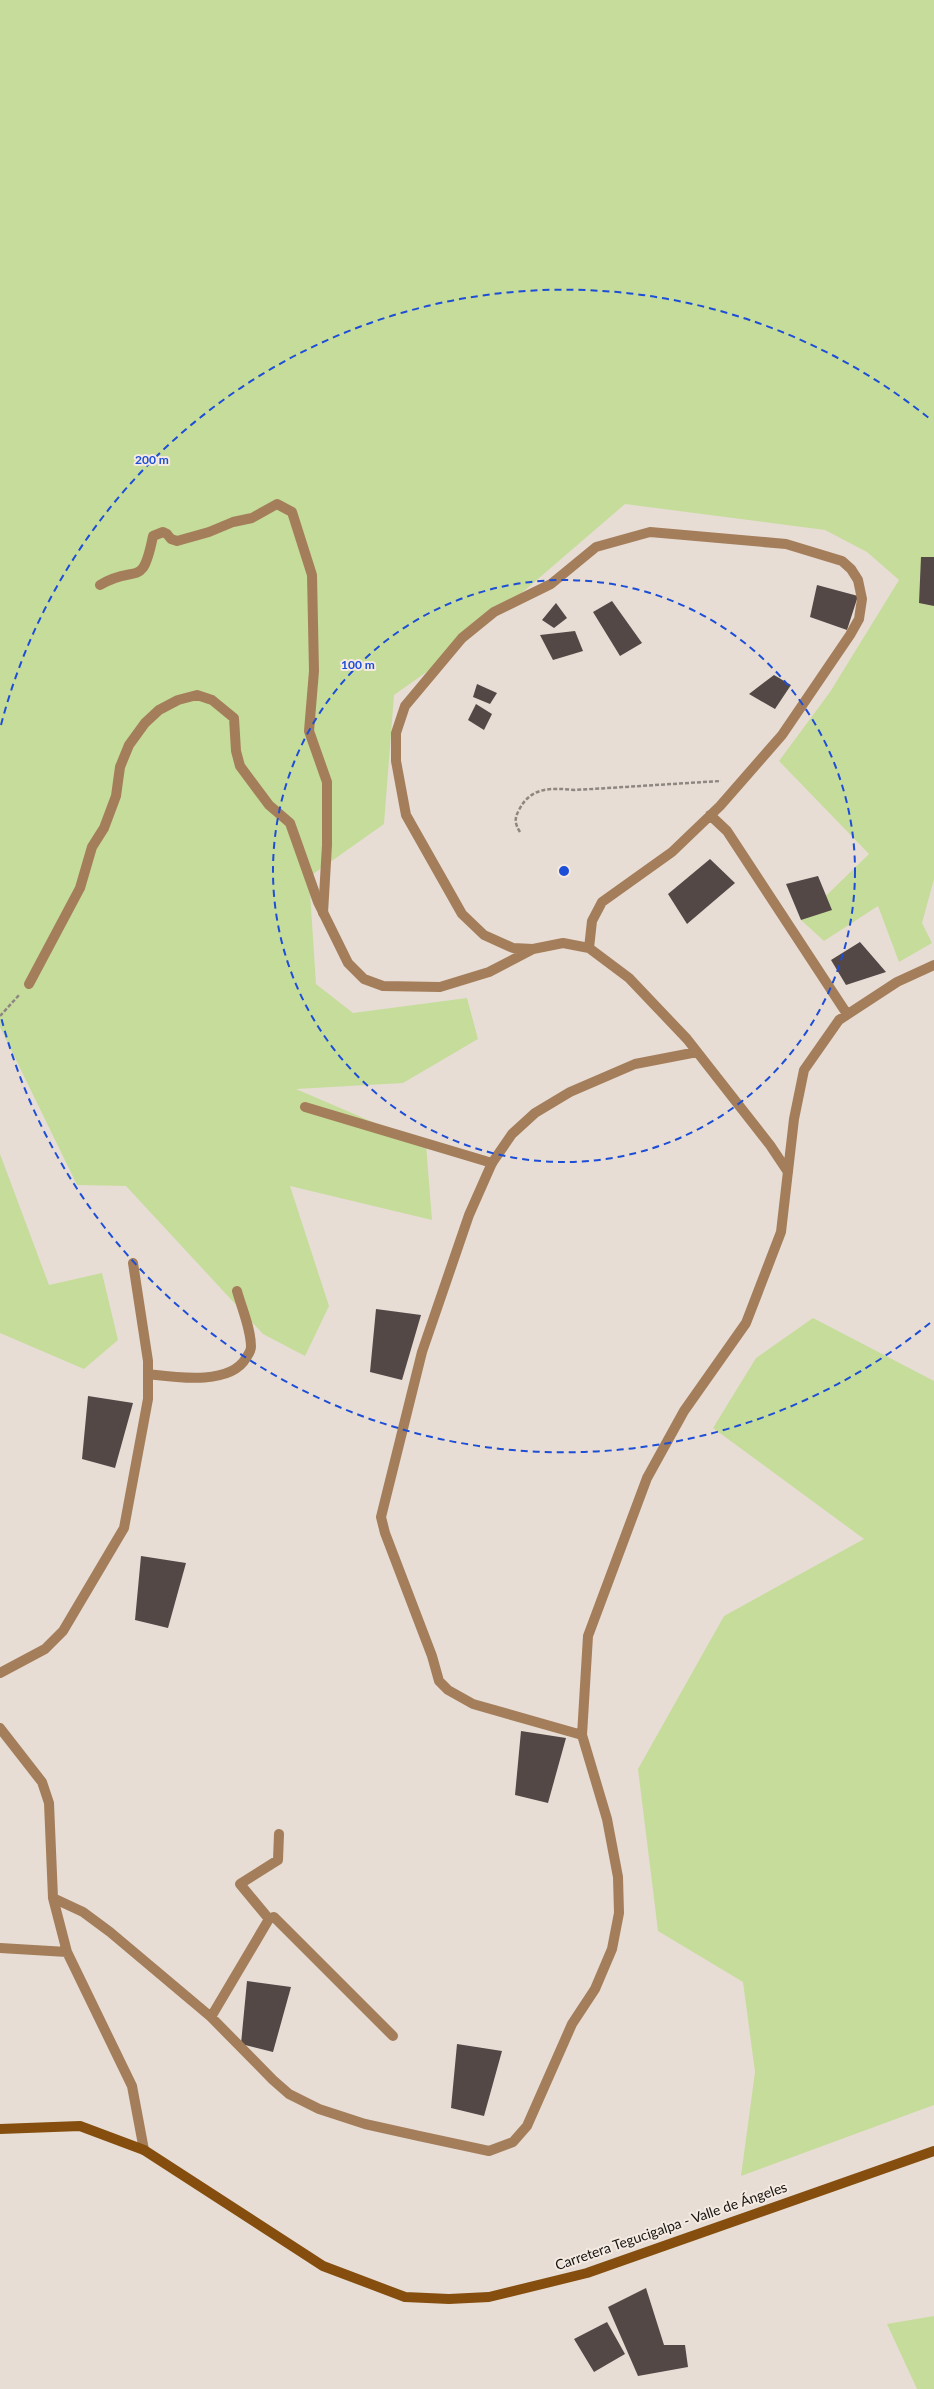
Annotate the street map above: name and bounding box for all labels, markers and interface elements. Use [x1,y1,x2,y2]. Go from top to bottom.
text: 200 m [135,452,169,467]
text: 100 m [341,657,375,672]
centre of rings [557,864,571,878]
street label: Carretera Tegucigalpa - Valle de Ángeles [553,2178,789,2273]

